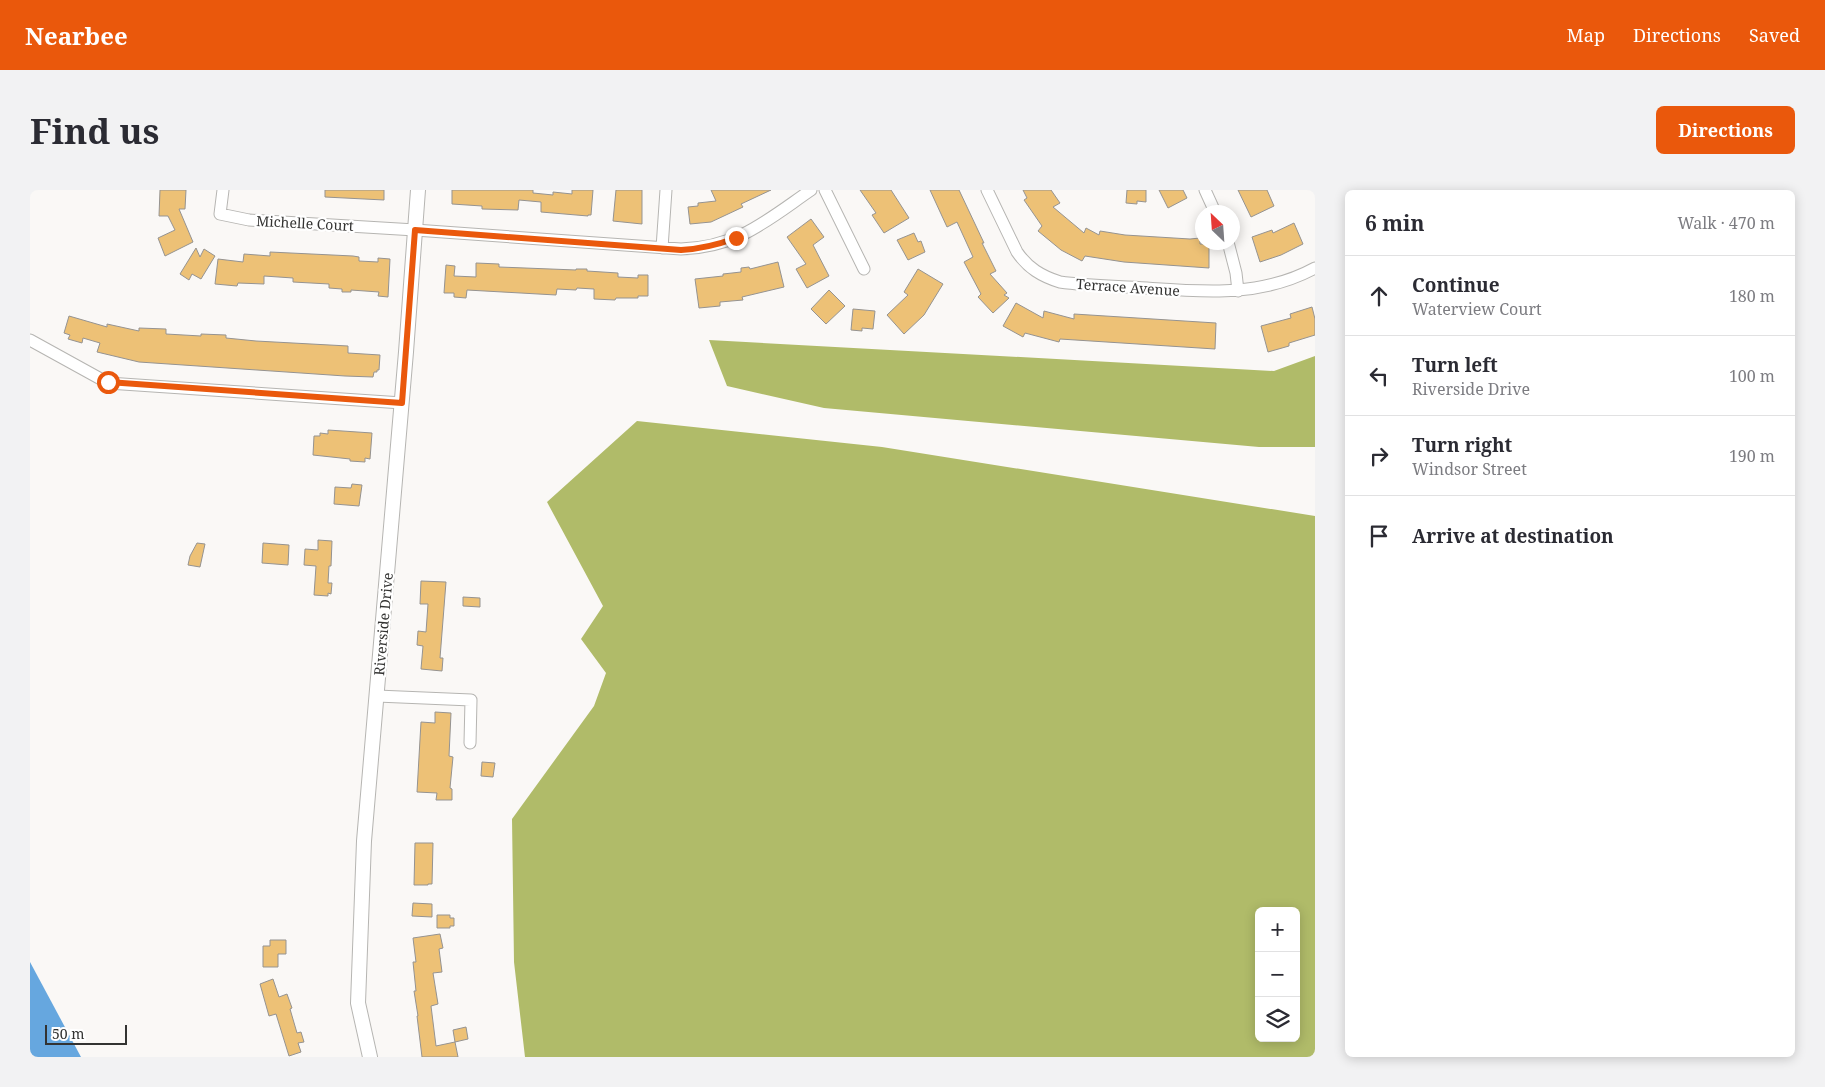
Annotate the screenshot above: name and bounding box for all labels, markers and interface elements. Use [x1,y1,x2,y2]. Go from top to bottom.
text: Nearbee [25,19,128,52]
text: Map [1567,23,1605,47]
text: Directions [1633,23,1721,47]
text: Saved [1749,23,1800,47]
button: Directions [1656,106,1795,154]
text: Find us [30,107,159,154]
north arrow [1195,205,1240,250]
text: 6 min [1365,209,1424,237]
street label: Michelle Court [256,211,354,235]
text: Walk · 470 m [1678,212,1775,234]
route end [725,227,748,250]
text: Continue [1412,272,1500,298]
street label: Terrace Avenue [1075,274,1181,300]
icon: ahead [1365,282,1393,310]
text: 180 m [1729,285,1775,307]
text: Waterview Court [1412,298,1542,320]
text: Turn left [1412,352,1498,378]
icon: left [1365,362,1393,390]
text: 100 m [1729,365,1775,387]
route start [97,371,120,394]
text: Riverside Drive [1412,378,1530,400]
text: Turn right [1412,432,1512,458]
icon: right [1365,442,1393,470]
text: 190 m [1729,445,1775,467]
text: Windsor Street [1412,458,1527,480]
icon: arrive [1365,522,1393,550]
text: Arrive at destination [1412,523,1614,549]
street label: Riverside Drive [369,572,397,676]
map controls [1255,907,1300,1042]
button: + [1255,907,1300,952]
button: − [1255,952,1300,997]
button: layers [1255,997,1300,1042]
scale bar [45,1022,128,1045]
text: 50 m [52,1024,85,1043]

